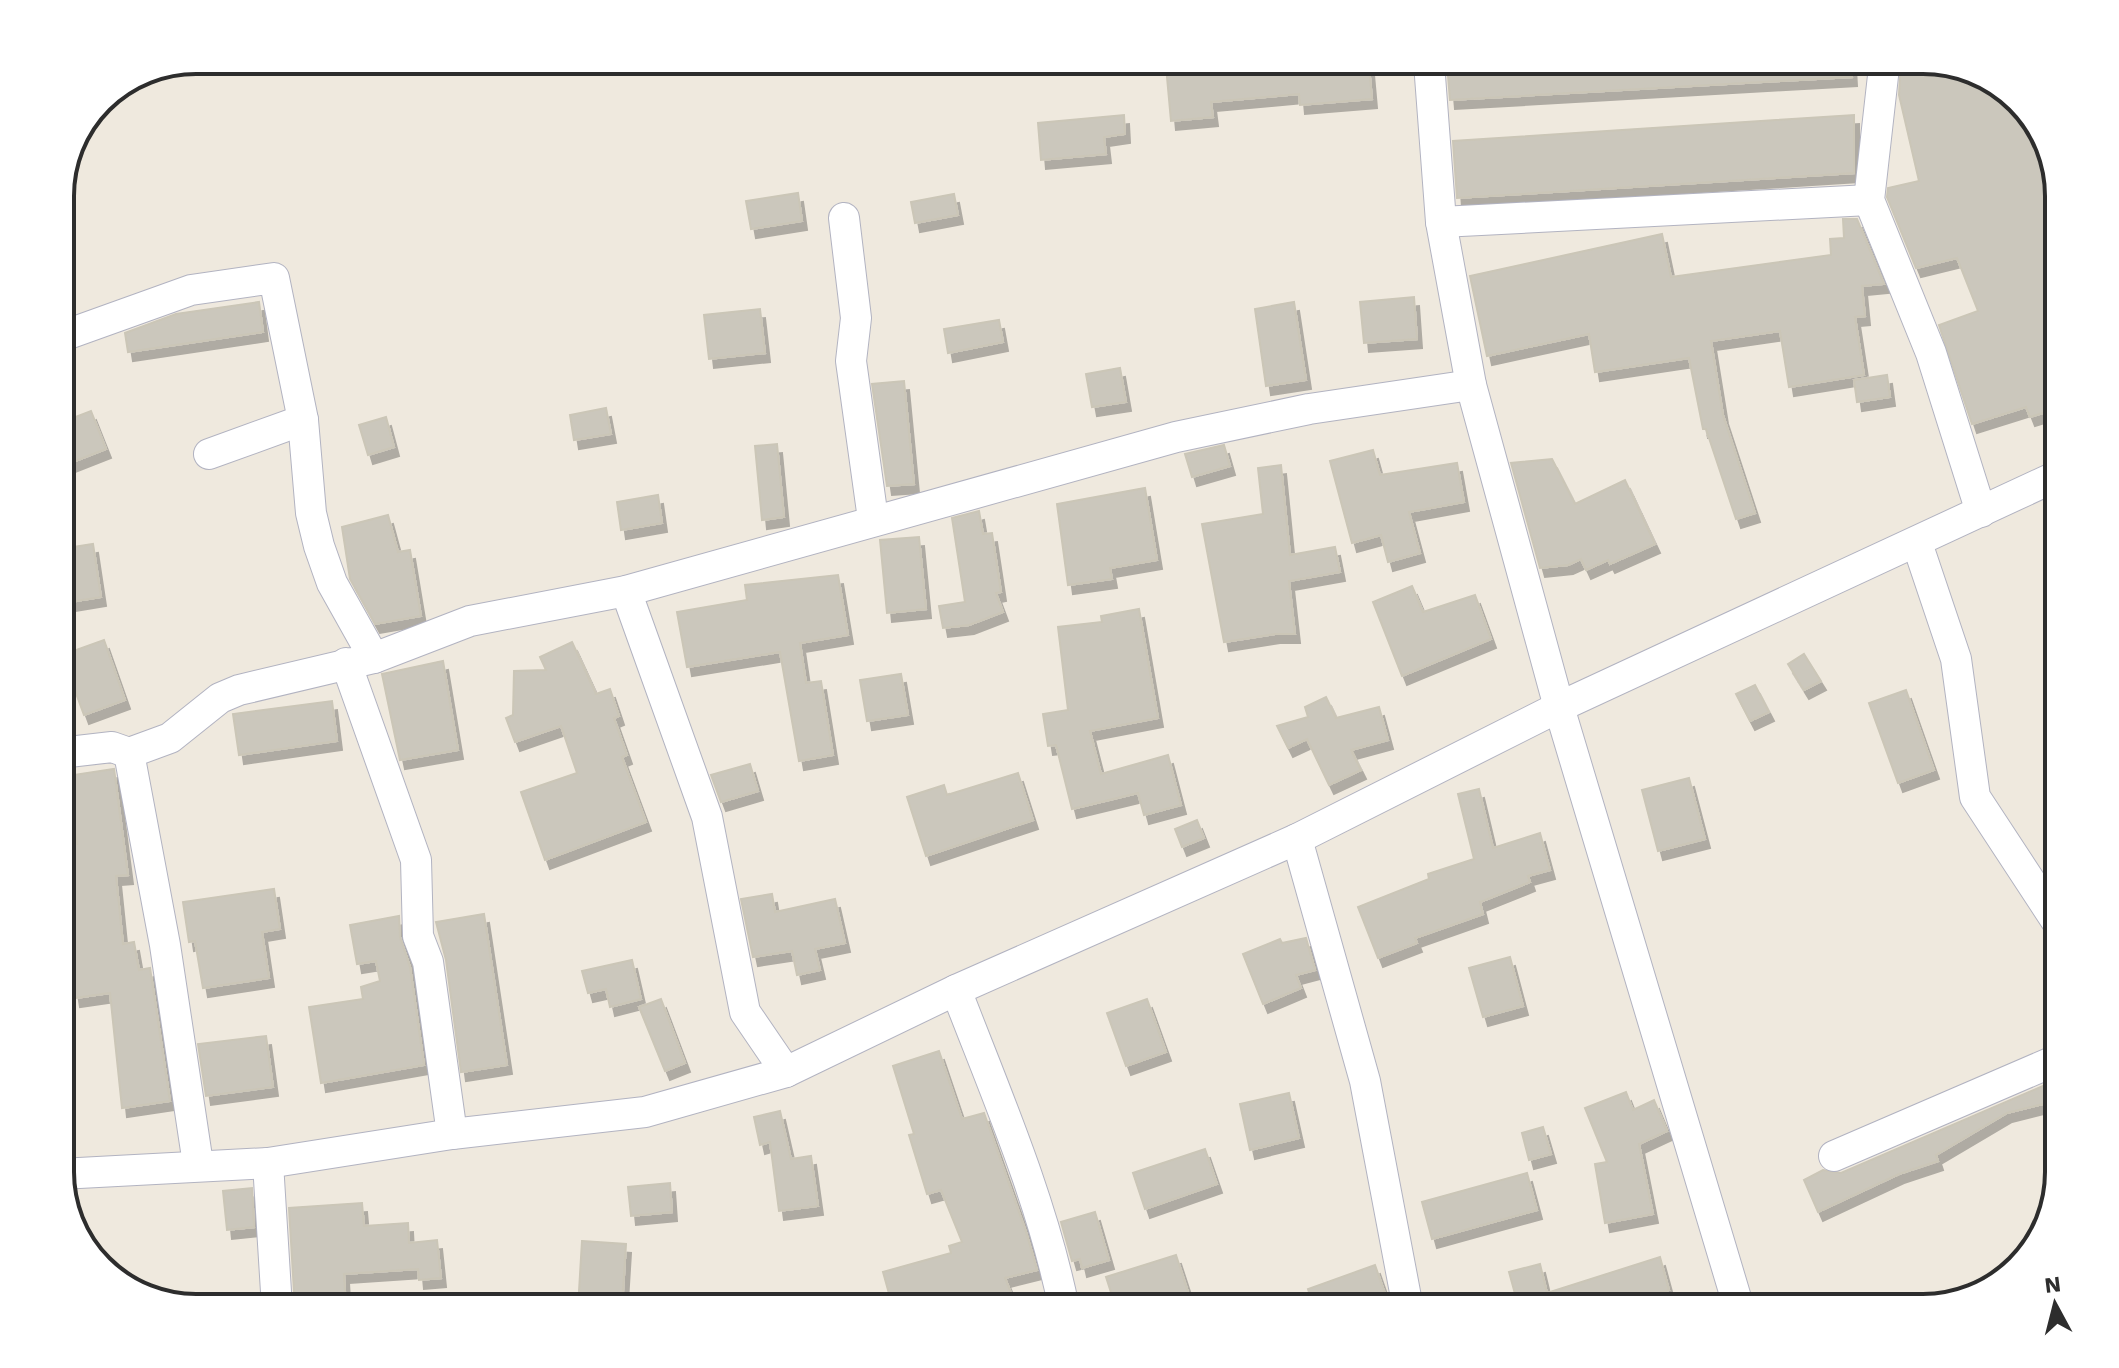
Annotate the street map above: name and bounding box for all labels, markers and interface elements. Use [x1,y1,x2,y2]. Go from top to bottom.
north arrow [2015,1264,2095,1344]
text: N [2043,1271,2062,1298]

